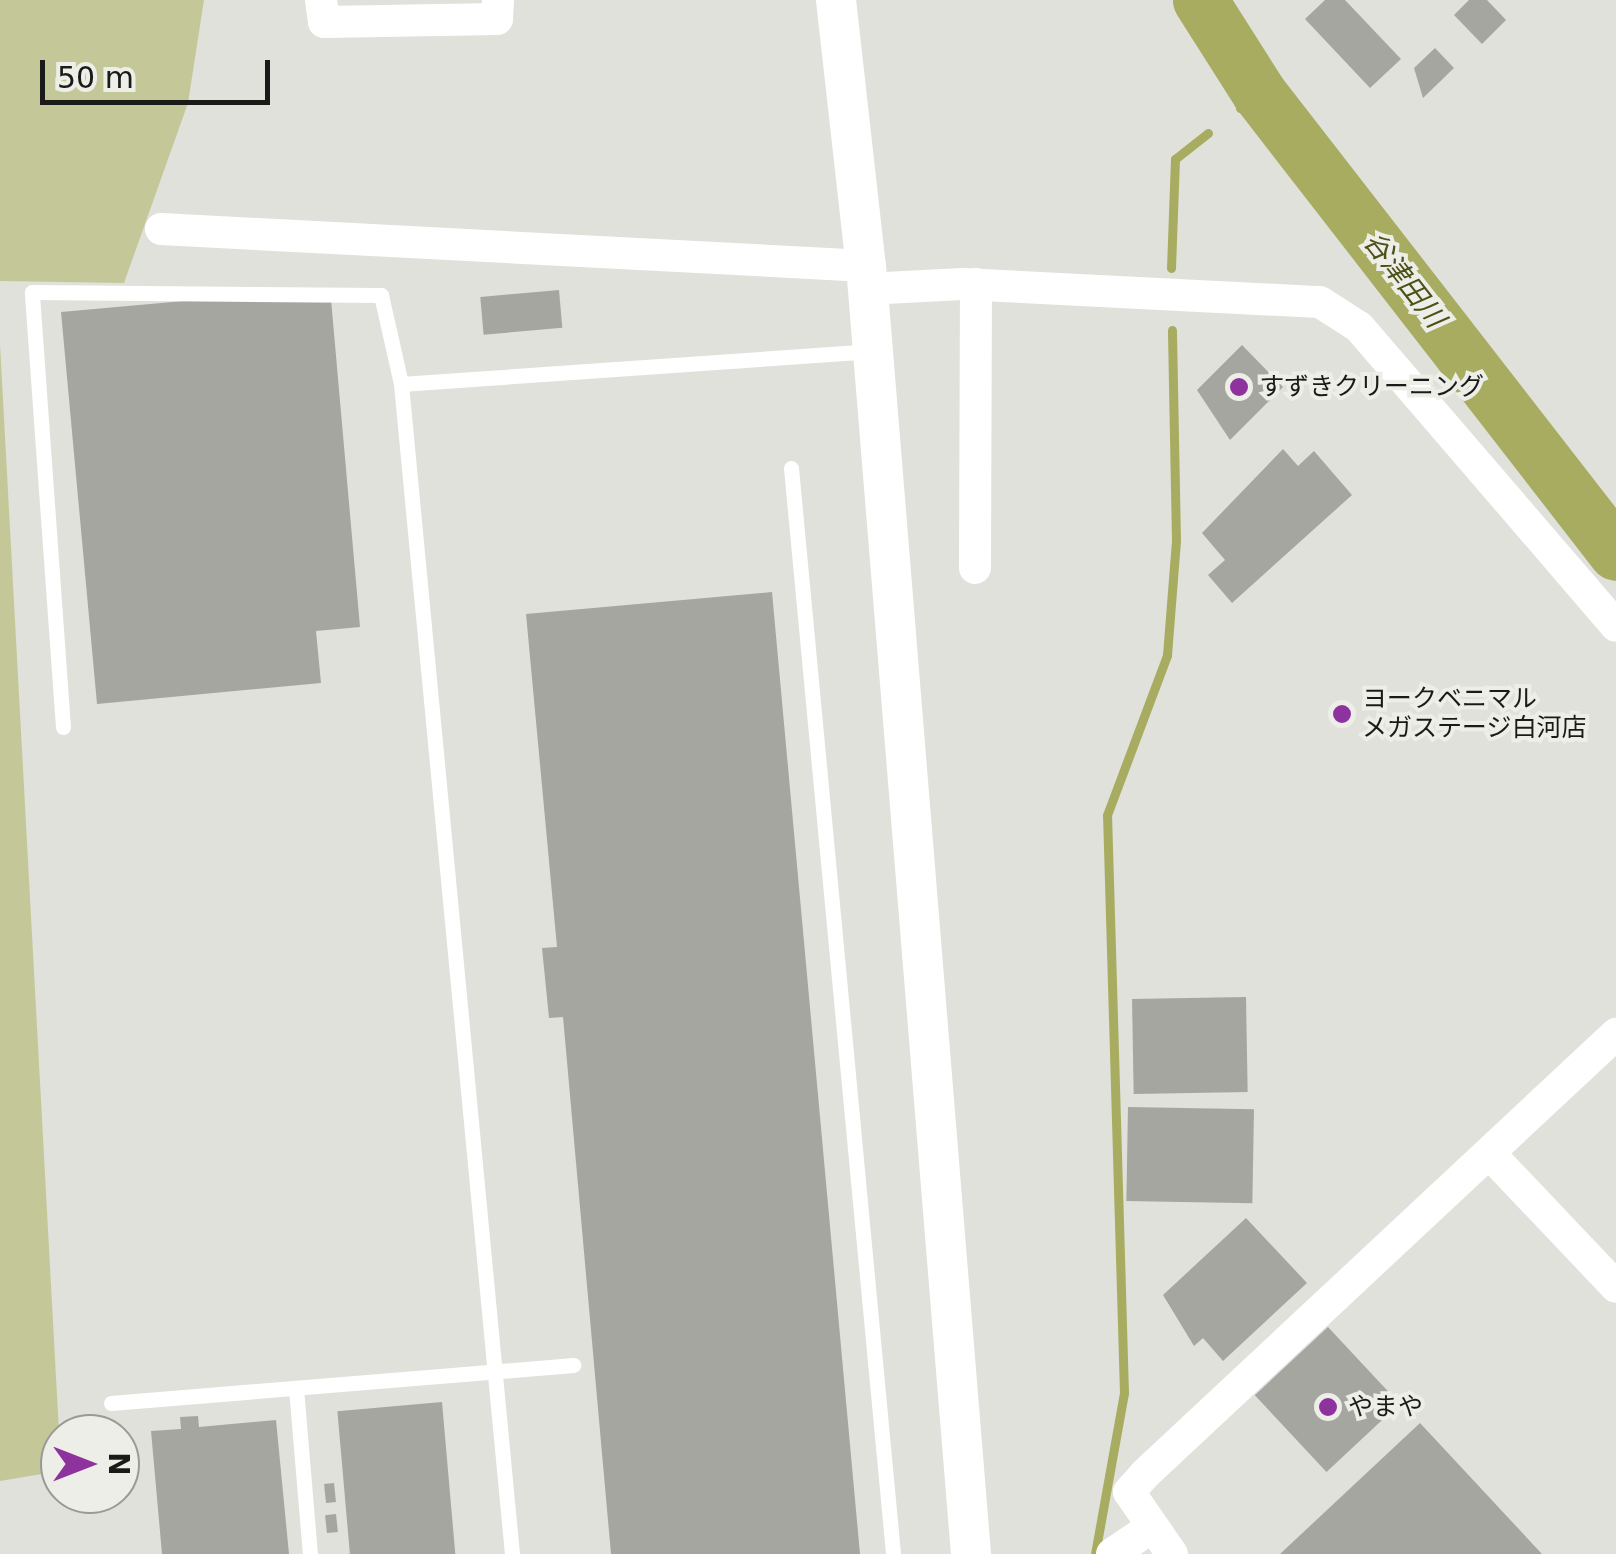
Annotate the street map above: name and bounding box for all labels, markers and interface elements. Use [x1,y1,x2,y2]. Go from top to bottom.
scale bar [45,40,275,102]
text: 50 m [57,60,134,95]
water label: 谷津田川 [1356,226,1452,334]
place label: すずきクリーニング [1259,372,1484,402]
marker: すずきクリーニング [1228,376,1250,398]
place label: ヨークベニマル メガステージ白河店 [1362,685,1587,744]
marker: ヨークベニマル メガステージ白河店 [1331,703,1353,725]
place label: やまや [1348,1392,1423,1422]
marker: やまや [1317,1396,1339,1418]
north arrow [40,1414,140,1514]
text: N [102,1452,135,1476]

